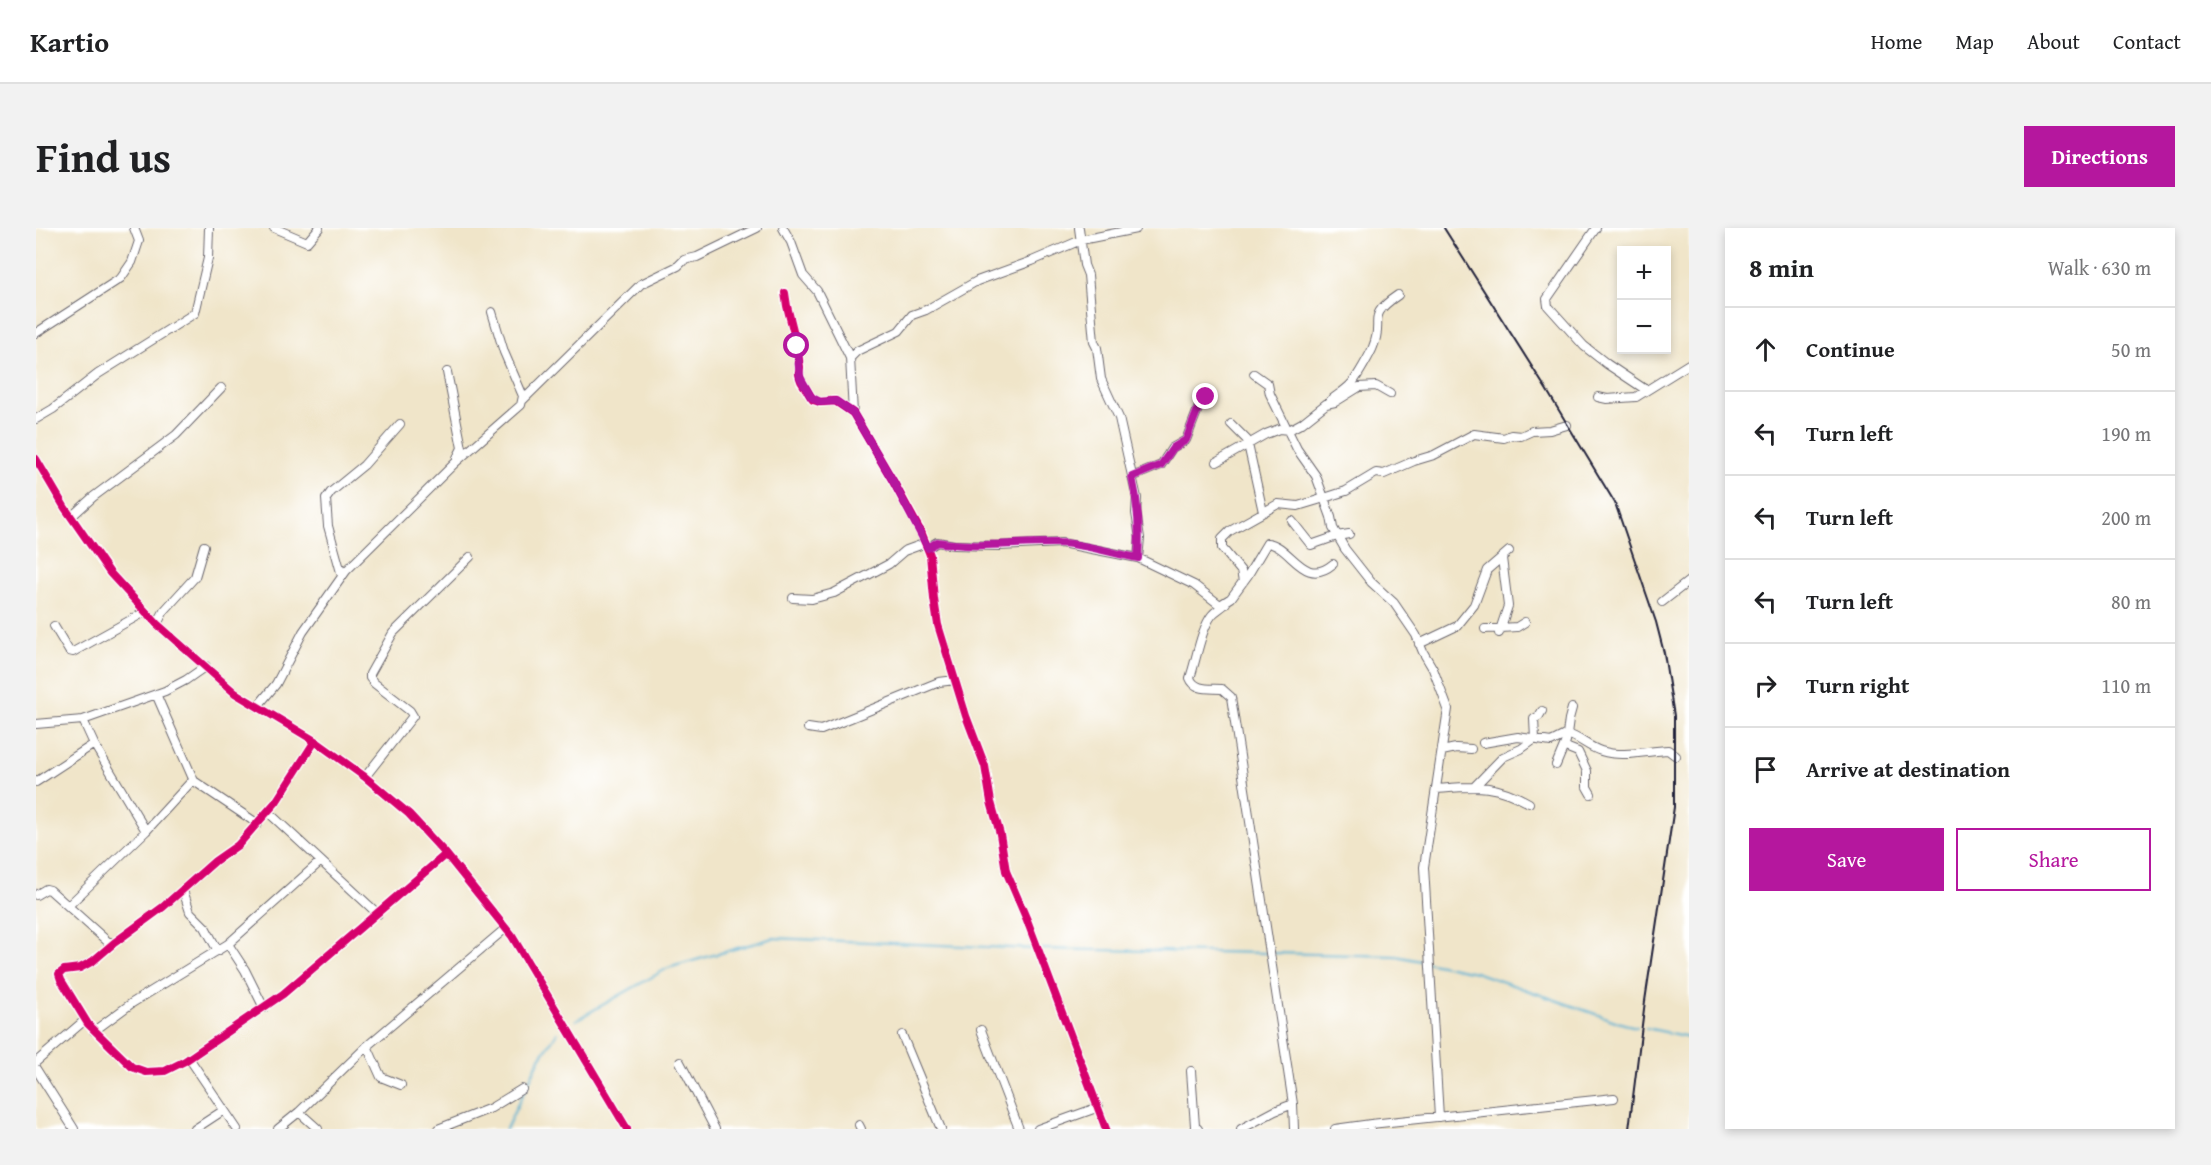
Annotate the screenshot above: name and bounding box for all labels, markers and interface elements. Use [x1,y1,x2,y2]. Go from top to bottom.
text: Kartio [30,21,109,62]
text: Home [1871,26,1922,57]
text: Map [1955,26,1994,57]
text: About [2027,26,2080,57]
text: Contact [2113,26,2181,57]
text: Find us [36,126,171,187]
button: Directions [2024,126,2175,187]
map controls [1617,246,1671,354]
button: + [1617,246,1671,300]
text: 8 min [1749,248,1814,287]
text: Walk · 630 m [2048,253,2151,282]
button: − [1617,300,1671,354]
route start [783,332,809,358]
icon: ahead [1749,333,1782,366]
text: Continue [1806,333,1895,365]
text: 50 m [2111,335,2151,364]
route end [1192,383,1218,409]
icon: left [1749,417,1782,450]
text: Turn left [1806,417,1893,449]
text: 190 m [2101,419,2151,448]
icon: left [1749,501,1782,534]
text: Turn left [1806,501,1893,533]
text: 200 m [2101,503,2151,532]
icon: left [1749,585,1782,618]
text: Turn left [1806,585,1893,617]
text: 80 m [2111,587,2151,616]
icon: right [1749,669,1782,702]
text: Turn right [1806,669,1909,701]
text: 110 m [2101,671,2151,700]
icon: arrive [1749,753,1782,786]
text: Arrive at destination [1806,753,2010,785]
button: Save [1749,828,1944,891]
button: Share [1956,828,2151,891]

